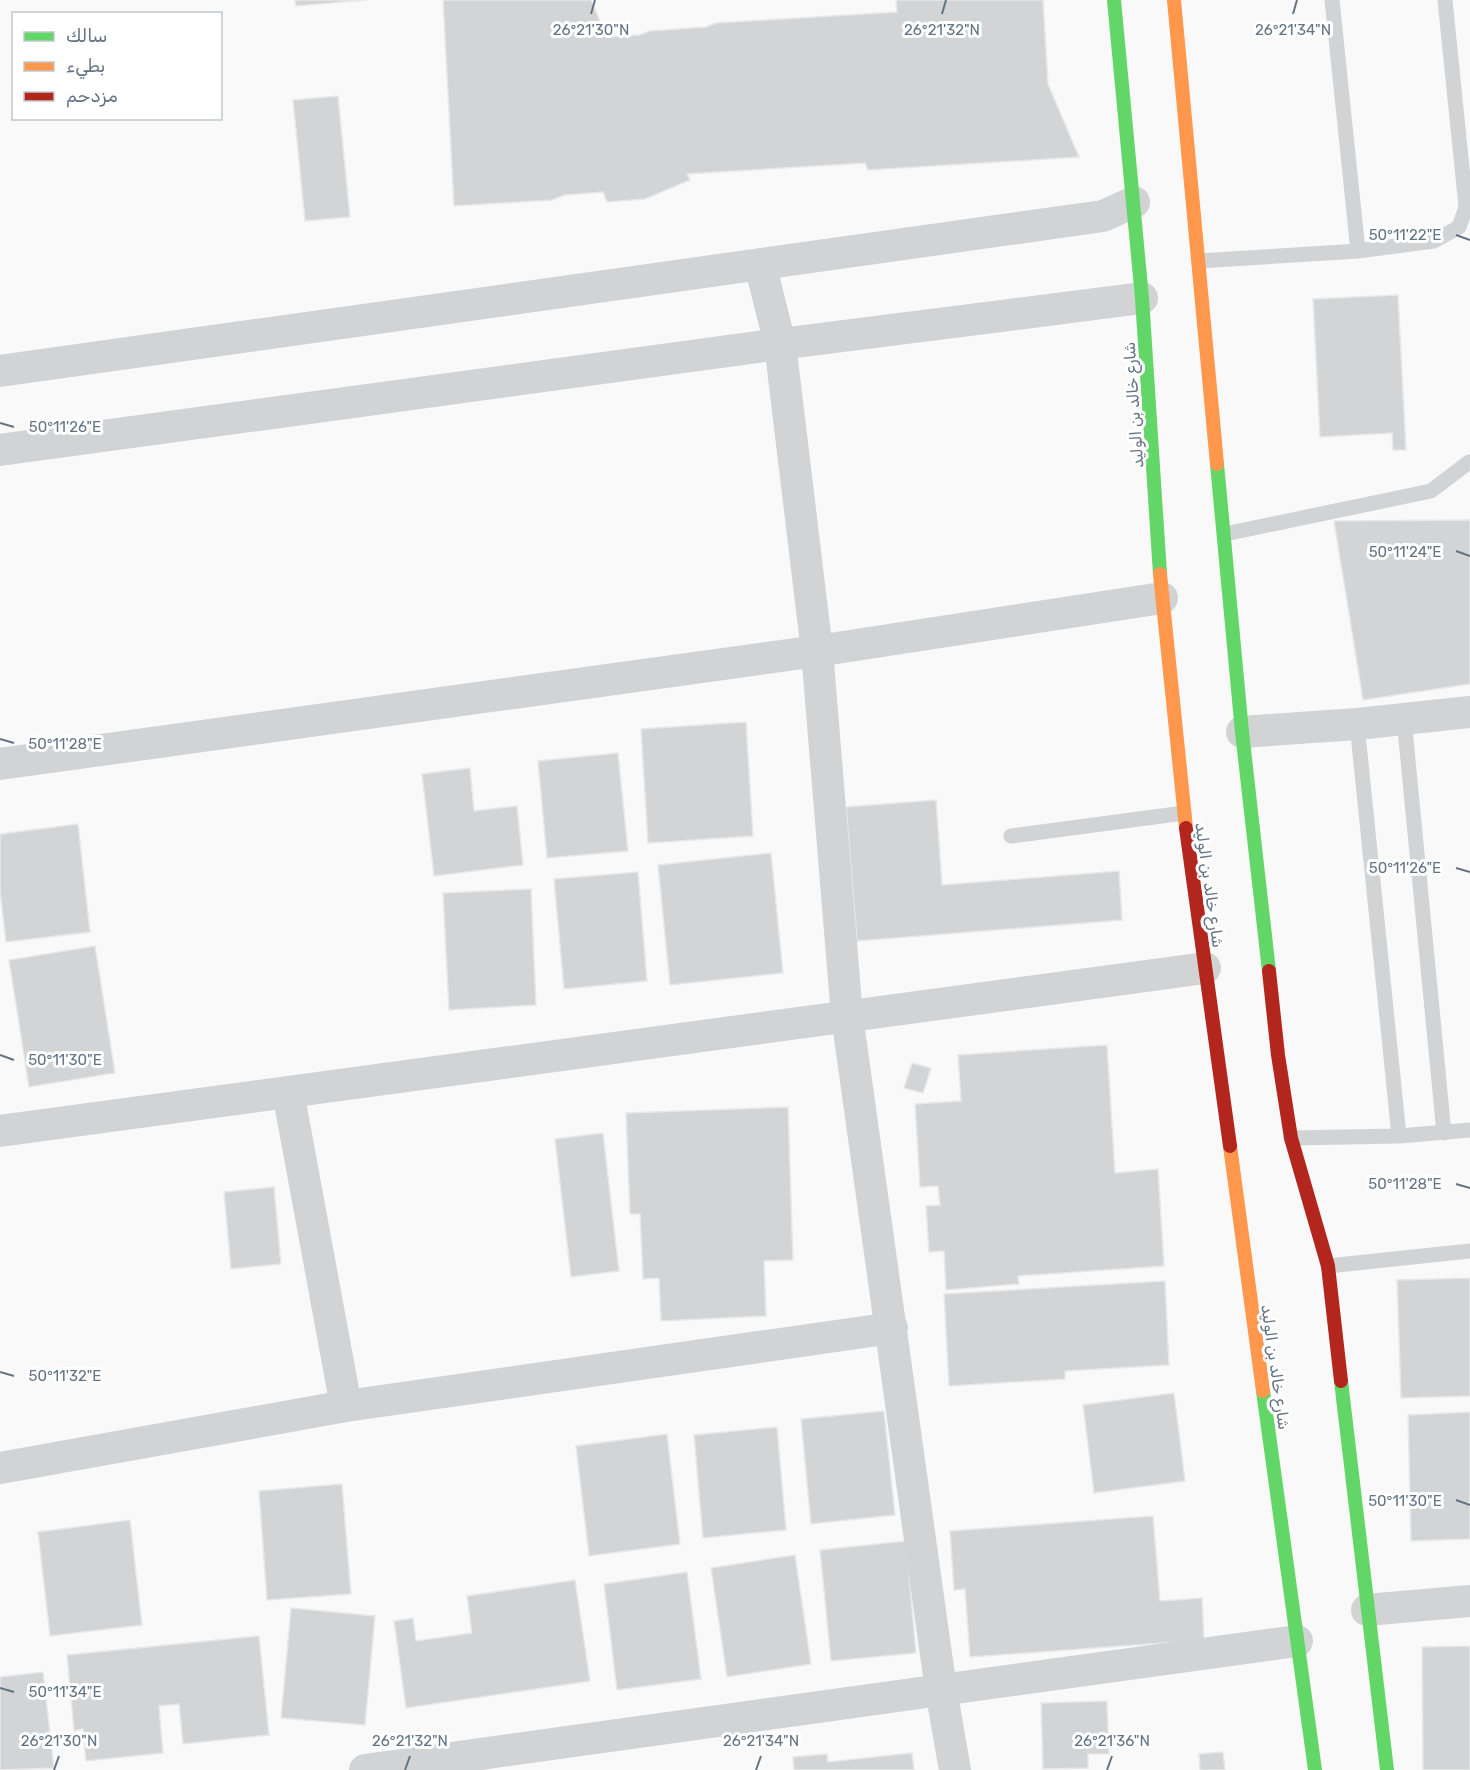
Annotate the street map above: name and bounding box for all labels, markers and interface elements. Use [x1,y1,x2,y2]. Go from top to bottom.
legend [12,12,222,120]
text: 26°21'30"N [553,21,629,39]
text: 26°21'32"N [904,21,980,39]
text: 26°21'34"N [1255,21,1331,39]
text: سالك [66,25,107,47]
text: بطيء [66,55,105,79]
text: مزدحم [66,85,118,108]
text: 50°11'22"E [1369,226,1441,244]
street label: شارع خالد بن الوليد [1120,341,1149,469]
text: 50°11'26"E [29,418,101,436]
text: 50°11'24"E [1369,543,1441,561]
text: 50°11'28"E [28,735,102,753]
street label: شارع خالد بن الوليد [1189,821,1228,949]
text: 50°11'26"E [1369,859,1441,877]
text: 50°11'30"E [28,1051,102,1069]
text: 50°11'28"E [1368,1175,1442,1193]
street label: شارع خالد بن الوليد [1255,1303,1294,1431]
text: 50°11'32"E [29,1367,101,1385]
text: 50°11'30"E [1368,1492,1442,1510]
text: 50°11'34"E [28,1683,102,1701]
text: 26°21'30"N [21,1732,97,1750]
text: 26°21'32"N [372,1732,448,1750]
text: 26°21'34"N [723,1732,799,1750]
text: 26°21'36"N [1074,1732,1150,1750]

